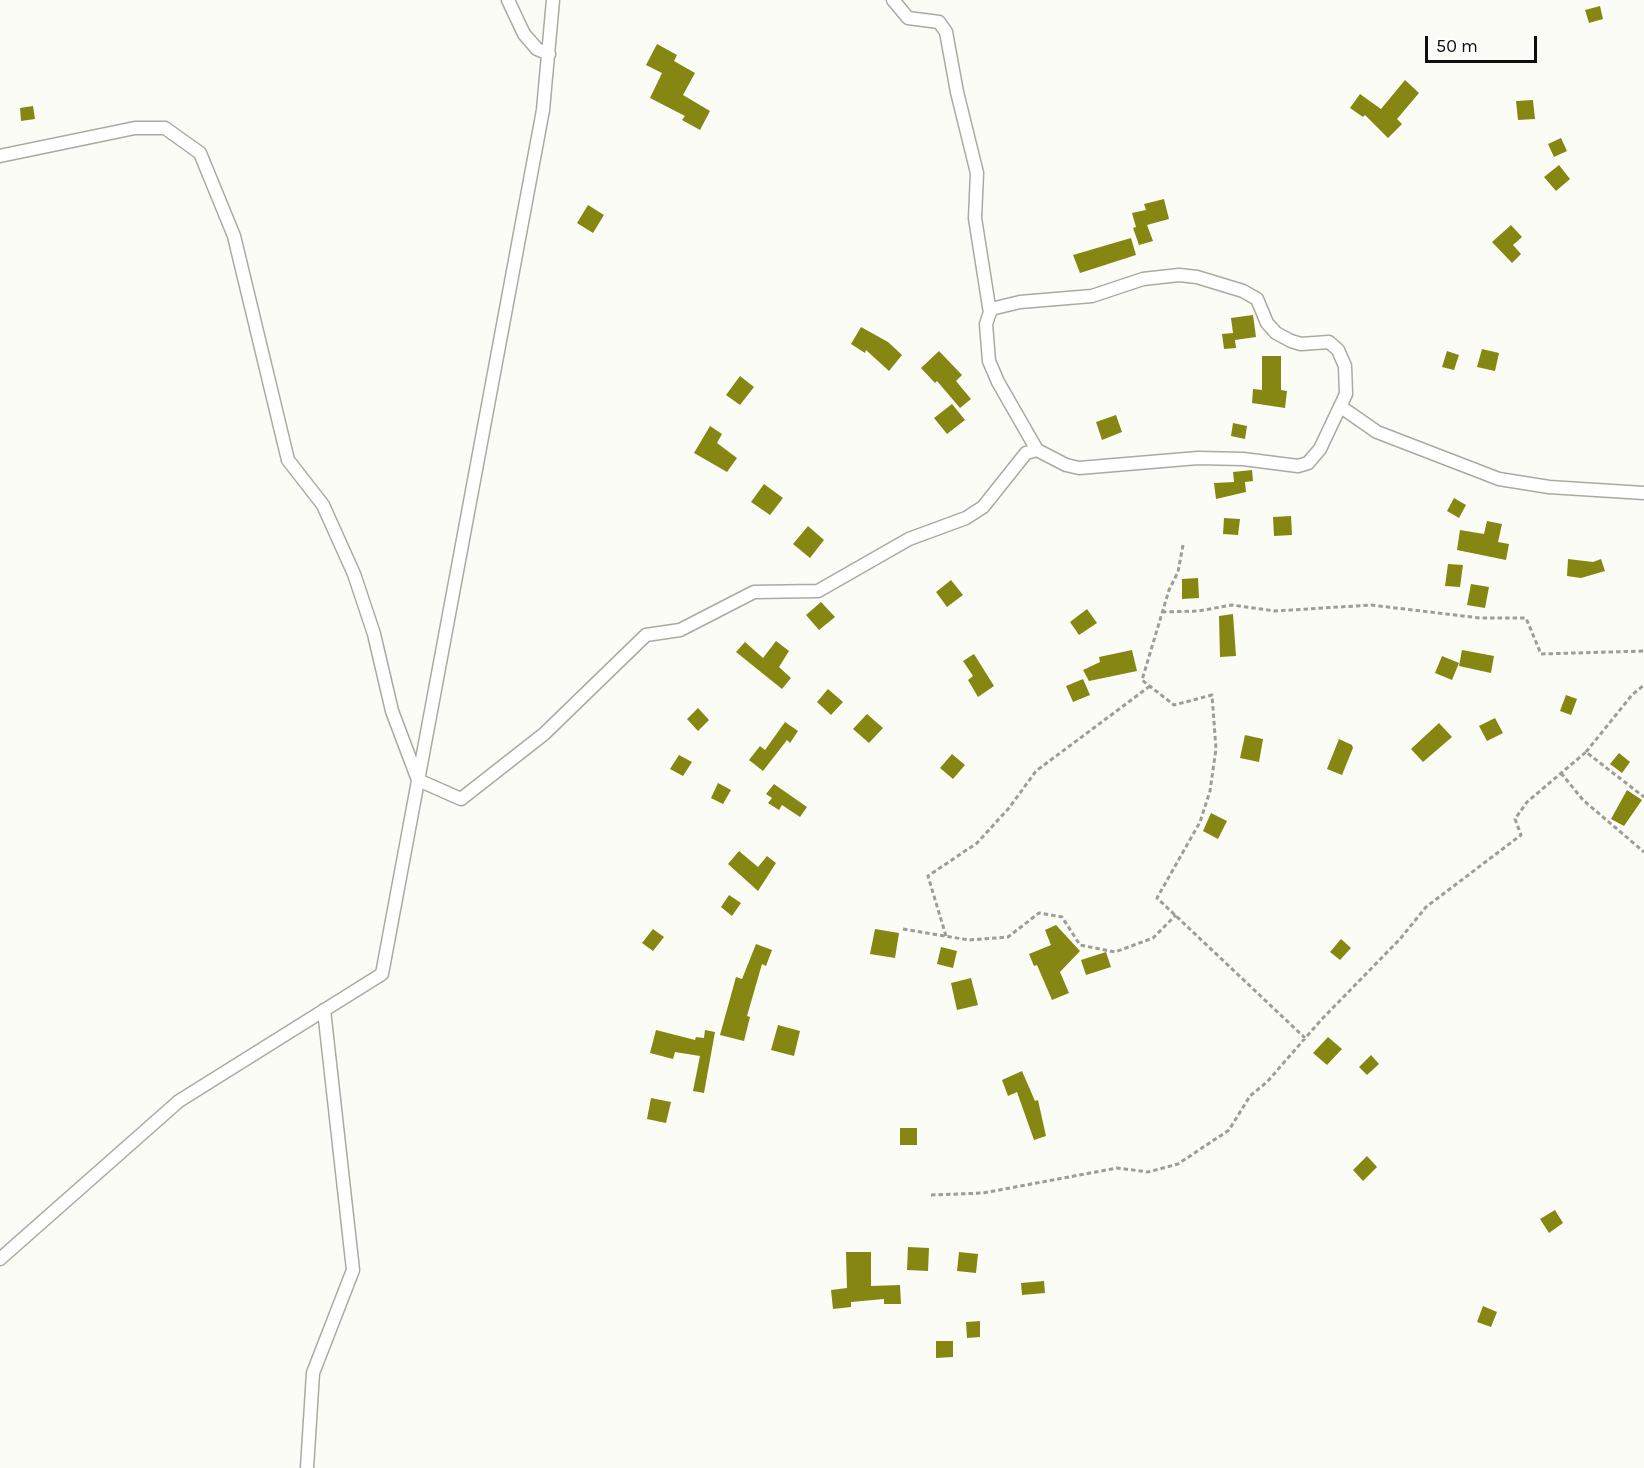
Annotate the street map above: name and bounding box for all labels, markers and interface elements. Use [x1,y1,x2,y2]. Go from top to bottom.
scale bar [1428,24,1540,62]
text: 50 m [1436,35,1478,57]

